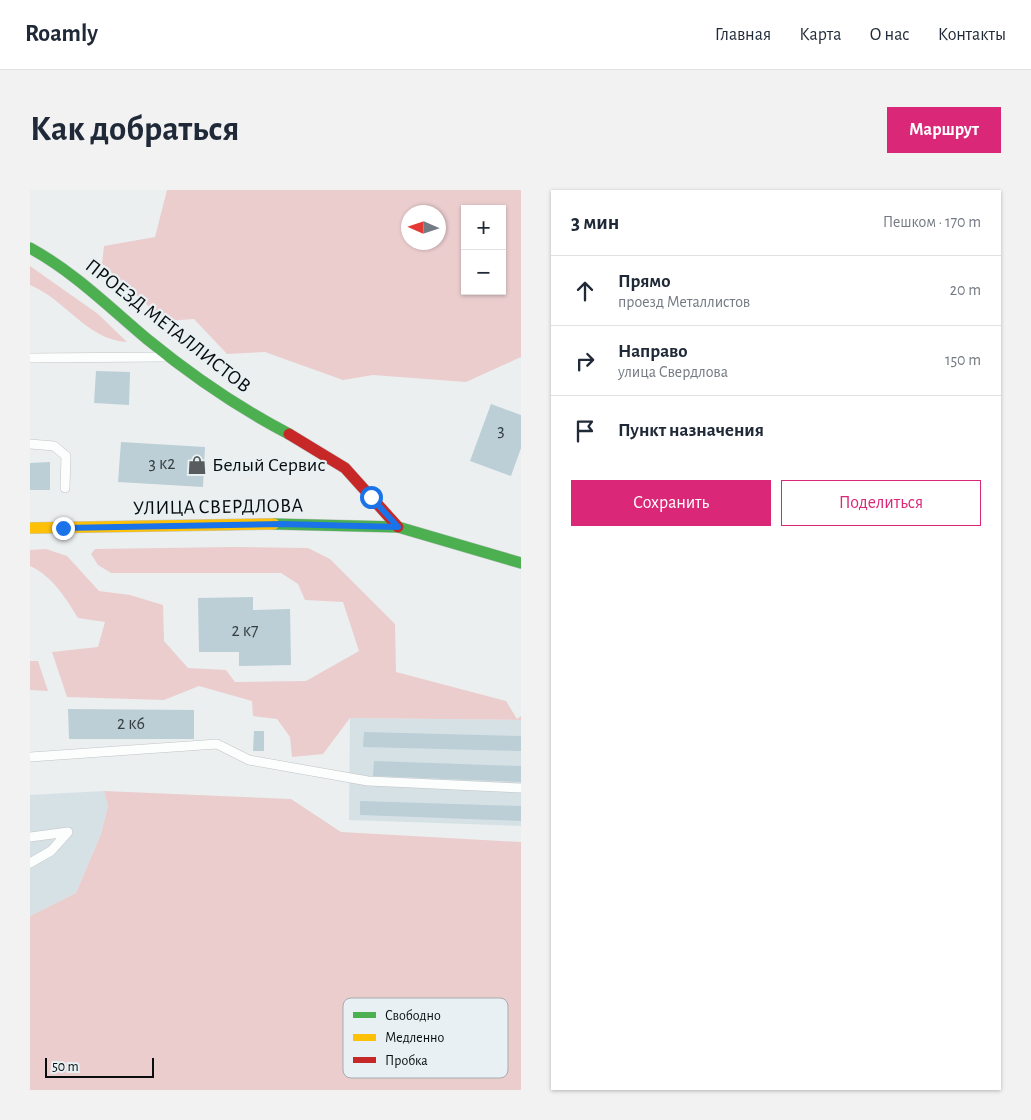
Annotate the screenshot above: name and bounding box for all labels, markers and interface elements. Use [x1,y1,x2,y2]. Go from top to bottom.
text: Roamly [25,22,98,46]
text: Главная [715,26,771,44]
text: Карта [799,26,841,44]
text: О нас [869,26,910,44]
text: Контакты [938,26,1006,44]
button: Маршрут [887,107,1001,153]
text: Как добраться [30,112,239,147]
north arrow [401,205,446,250]
map controls [461,205,506,295]
button: + [461,205,506,250]
text: 3 мин [571,212,619,233]
text: Пешком · 170 m [883,214,981,230]
button: − [461,250,506,295]
street label: ПРОЕЗД МЕТАЛЛИСТОВ [82,255,254,397]
text: Прямо [618,272,671,291]
icon: ahead [571,277,599,305]
text: 20 m [950,282,981,298]
text: проезд Металлистов [618,294,750,310]
text: Направо [618,342,688,361]
icon: right [571,347,599,375]
text: 150 m [945,352,981,368]
text: улица Свердлова [618,364,728,380]
icon: arrive [571,417,599,445]
text: Пункт назначения [618,421,764,440]
house number: 3 [497,422,505,440]
shop icon: Белый Сервис [186,454,208,476]
house number: 3 к2 [149,455,175,473]
place label: Белый Сервис [212,455,326,475]
button: Сохранить [571,480,771,526]
button: Поделиться [781,480,981,526]
route start [360,486,383,509]
street label: УЛИЦА СВЕРДЛОВА [133,496,303,518]
route end [52,517,75,540]
house number: 2 к7 [232,622,258,640]
house number: 2 к6 [117,715,145,733]
legend [343,998,508,1078]
text: Свободно [385,1009,441,1023]
text: Медленно [385,1031,444,1045]
text: Пробка [385,1054,428,1068]
scale bar [45,1055,154,1078]
text: 50 m [52,1060,79,1074]

